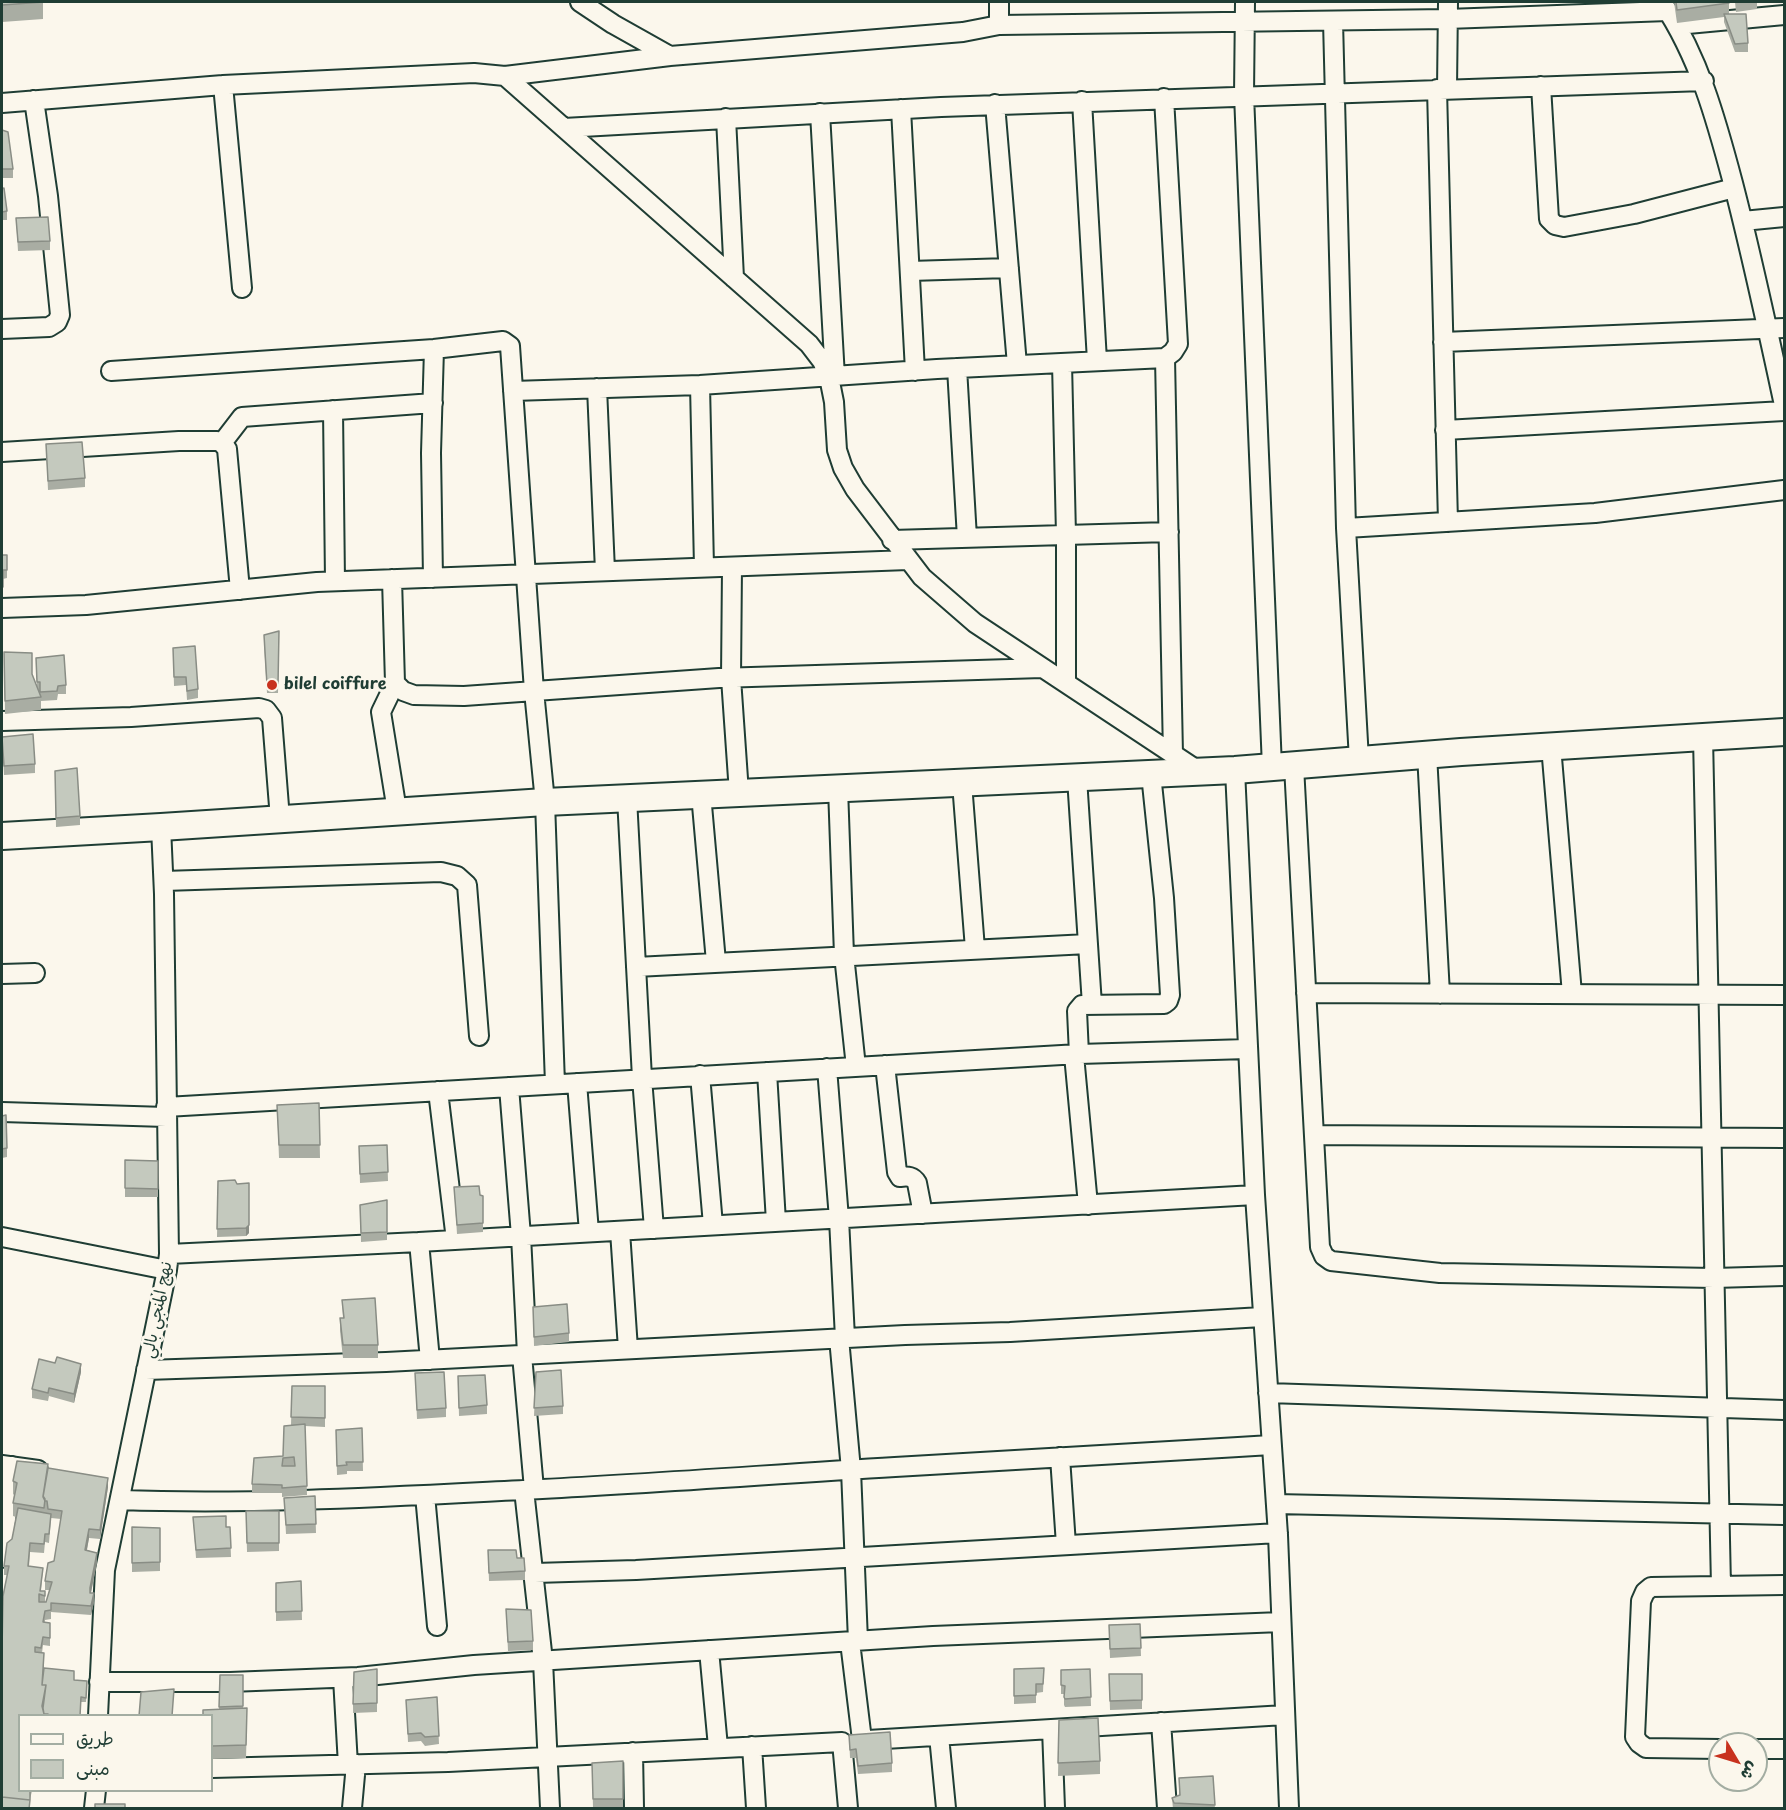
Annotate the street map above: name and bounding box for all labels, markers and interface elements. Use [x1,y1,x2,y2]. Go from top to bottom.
place label: bilel coiffure [284,675,386,695]
marker: bilel coiffure [265,678,279,692]
street label: نهج المنجي بالي [139,1260,177,1360]
legend [18,1714,213,1792]
text: طريق [76,1724,114,1751]
north arrow [1708,1732,1768,1792]
text: مبنى [76,1754,110,1781]
text: ش [1736,1758,1765,1786]

